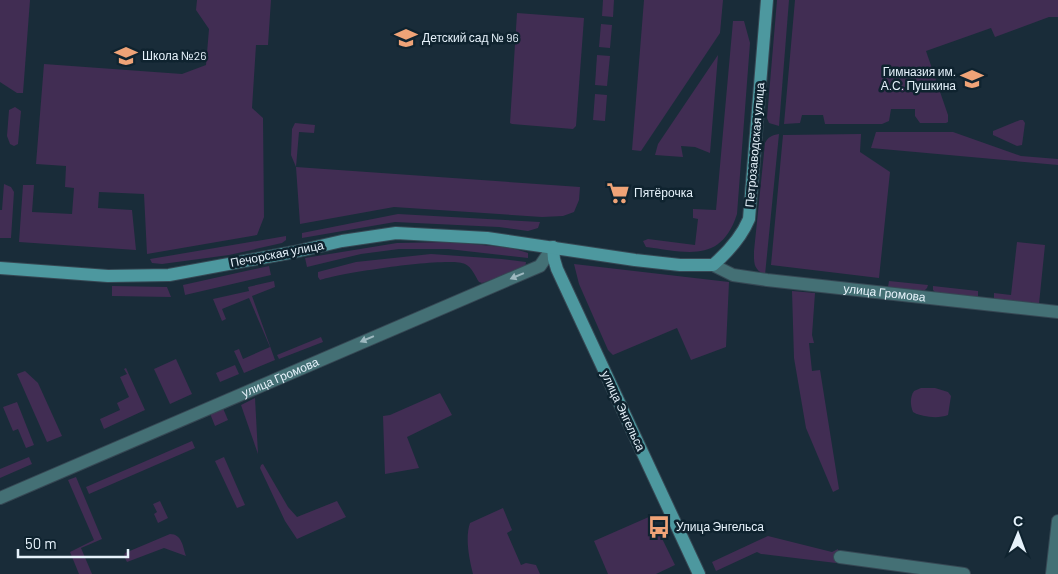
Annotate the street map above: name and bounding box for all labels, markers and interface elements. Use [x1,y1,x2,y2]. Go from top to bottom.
school or university icon: Детский сад № 96 [393,25,419,51]
place label: Детский сад № 96 [422,30,519,45]
school or university icon: Школа №26 [113,43,139,69]
place label: Школа №26 [142,48,206,62]
place label: Гимназия им. А.С. Пушкина [881,64,956,93]
school or university icon: Гимназия им. А.С. Пушкина [959,66,985,92]
street label: Петрозаводская улица [742,81,767,208]
supermarket icon: Пятёрочка [605,180,631,206]
place label: Пятёрочка [634,185,693,200]
street label: Печорская улица [229,237,325,270]
one-way arrow [509,273,524,280]
street label: улица Громова [843,280,927,303]
one-way arrow [360,336,374,344]
street label: улица Громова [239,354,321,400]
street label: улица Энгельса [598,368,649,454]
north arrow [993,509,1043,559]
text: С [1013,512,1023,529]
bus stop icon: Улица Энгельса [646,514,672,540]
place label: Улица Энгельса [676,519,764,534]
scale bar [18,526,128,558]
text: 50 m [25,534,57,552]

